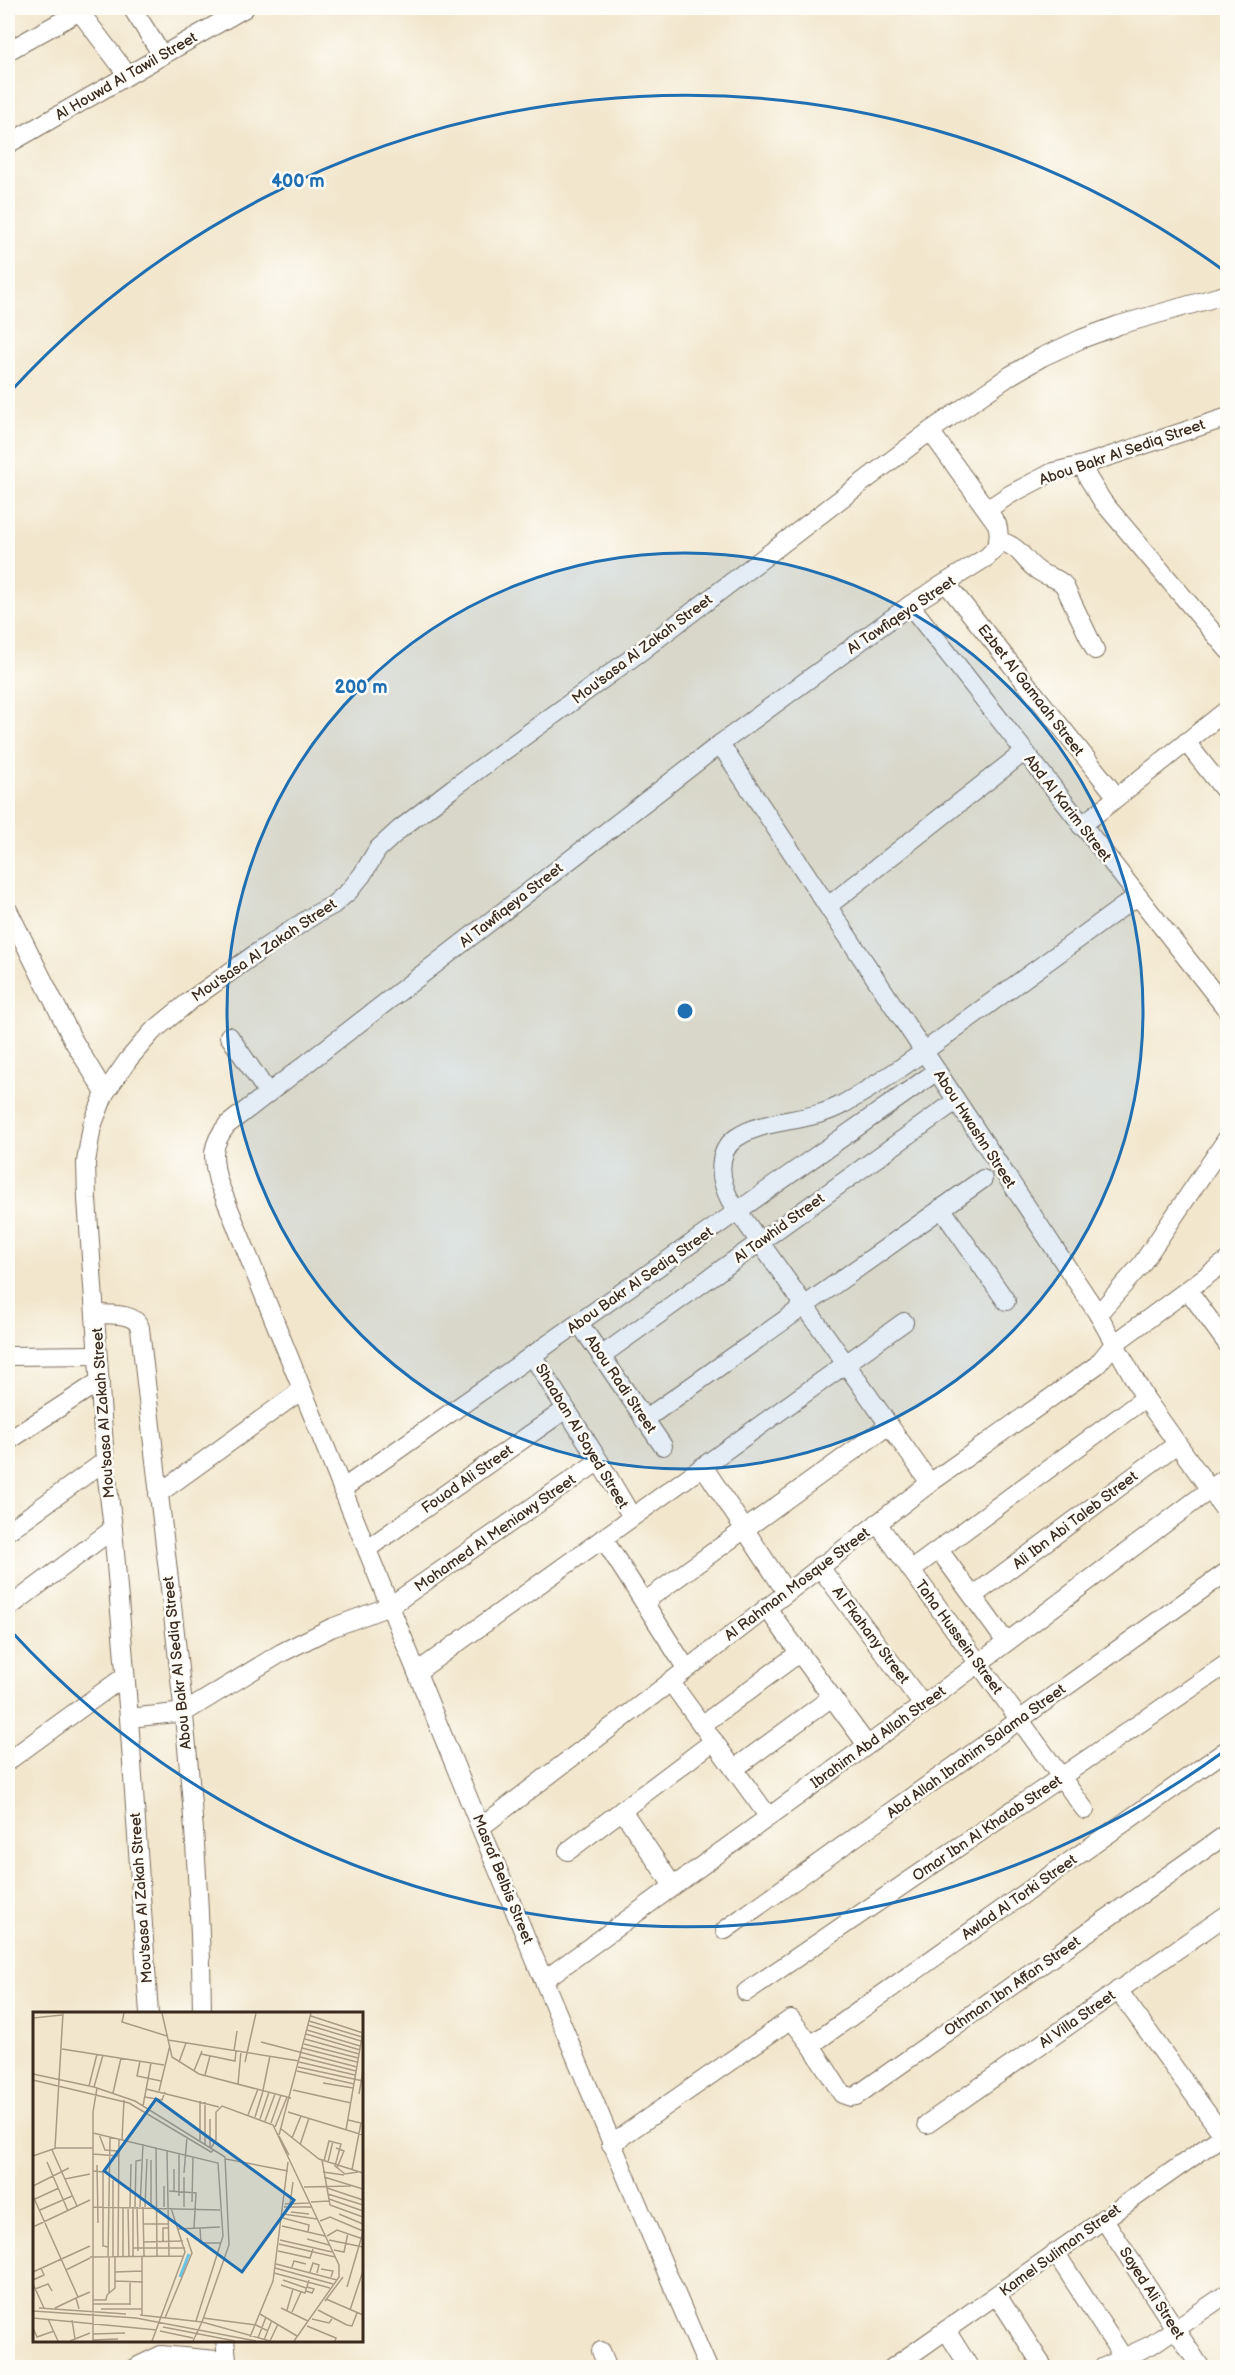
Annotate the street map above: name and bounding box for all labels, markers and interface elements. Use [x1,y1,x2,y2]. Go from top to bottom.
street label: Al Houwd Al Tawil Street [52,28,201,125]
text: 400 m [271,171,325,192]
street label: Abou Bakr Al Sediq Street [1037,415,1208,490]
street label: Al Tawfiqeya Street [843,572,959,659]
street label: Mou'sasa Al Zakah Street [568,590,717,708]
street label: Ezbet Al Gamaah Street [973,621,1088,760]
text: 200 m [334,677,388,698]
street label: Abd Al Karim Street [1020,751,1116,866]
street label: Al Tawfiqeya Street [456,859,567,952]
street label: Mou'sasa Al Zakah Street [188,895,341,1006]
centre of rings [675,1001,695,1021]
street label: Abou Hwashn Street [929,1067,1020,1192]
street label: Al Tawhid Street [730,1189,829,1268]
street label: Abou Bakr Al Sediq Street [564,1223,717,1338]
street label: Mou'sasa Al Zakah Street [88,1327,119,1499]
street label: Abou Radi Street [581,1331,661,1437]
street label: Shaaban Al Sayed Street [531,1360,633,1513]
street label: Fouad Ali Street [418,1441,517,1518]
street label: Ali Ibn Abi Taleb Street [1009,1467,1142,1574]
street label: Mohamed Al Meniawy Street [411,1470,580,1596]
street label: Al Rahman Mosque Street [721,1523,874,1645]
street label: Abou Bakr Al Sediq Street [159,1575,196,1750]
street label: Taha Hussein Street [911,1576,1007,1699]
street label: Al Fkahany Street [828,1583,914,1688]
street label: Abd Allah Ibrahim Salama Street [883,1680,1070,1823]
street label: Ibrahim Abd Allah Street [807,1682,950,1793]
street label: Omar Ibn Al Khatab Street [909,1771,1066,1886]
street label: Mou'sasa Al Zakah Street [126,1812,157,1984]
street label: Masraf Belbis Street [468,1812,537,1947]
street label: Awlad Al Torki Street [958,1850,1081,1944]
street label: Othman Ibn Affan Street [940,1932,1084,2041]
street label: Al Villa Street [1035,1986,1119,2053]
inset map [33,2012,363,2342]
street label: Kamel Suliman Street [996,2200,1125,2301]
street label: Sayed Ali Street [1115,2244,1189,2343]

